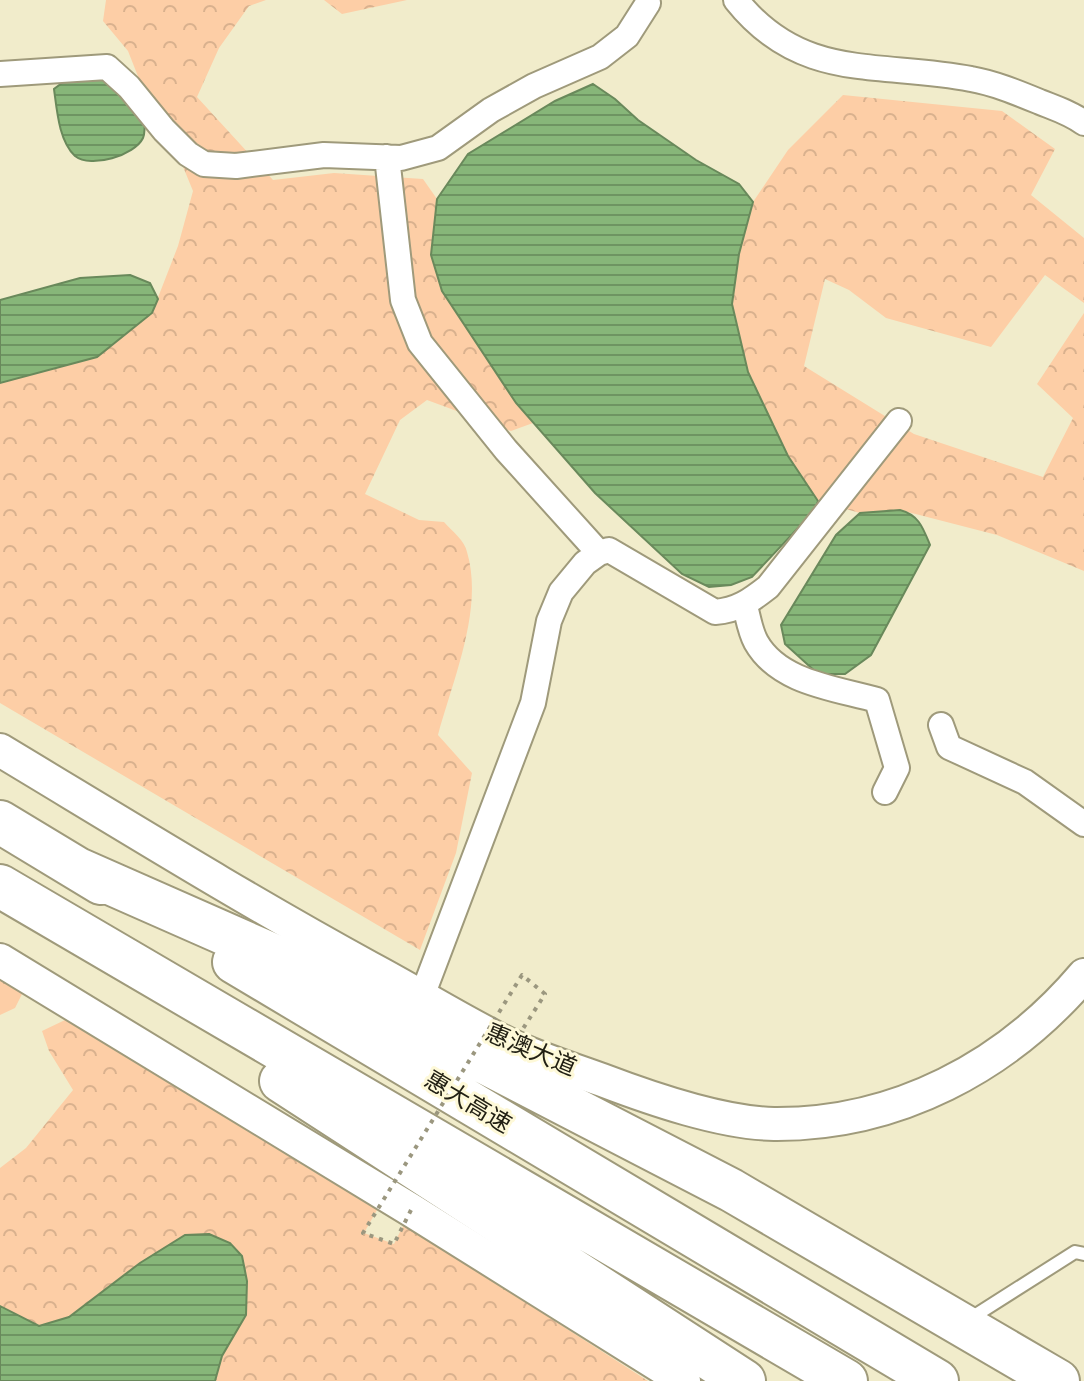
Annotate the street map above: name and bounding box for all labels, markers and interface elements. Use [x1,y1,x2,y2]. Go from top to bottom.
street label: 惠澳大道 [481,1018,581,1082]
street label: 惠大高速 [420,1065,516,1139]

